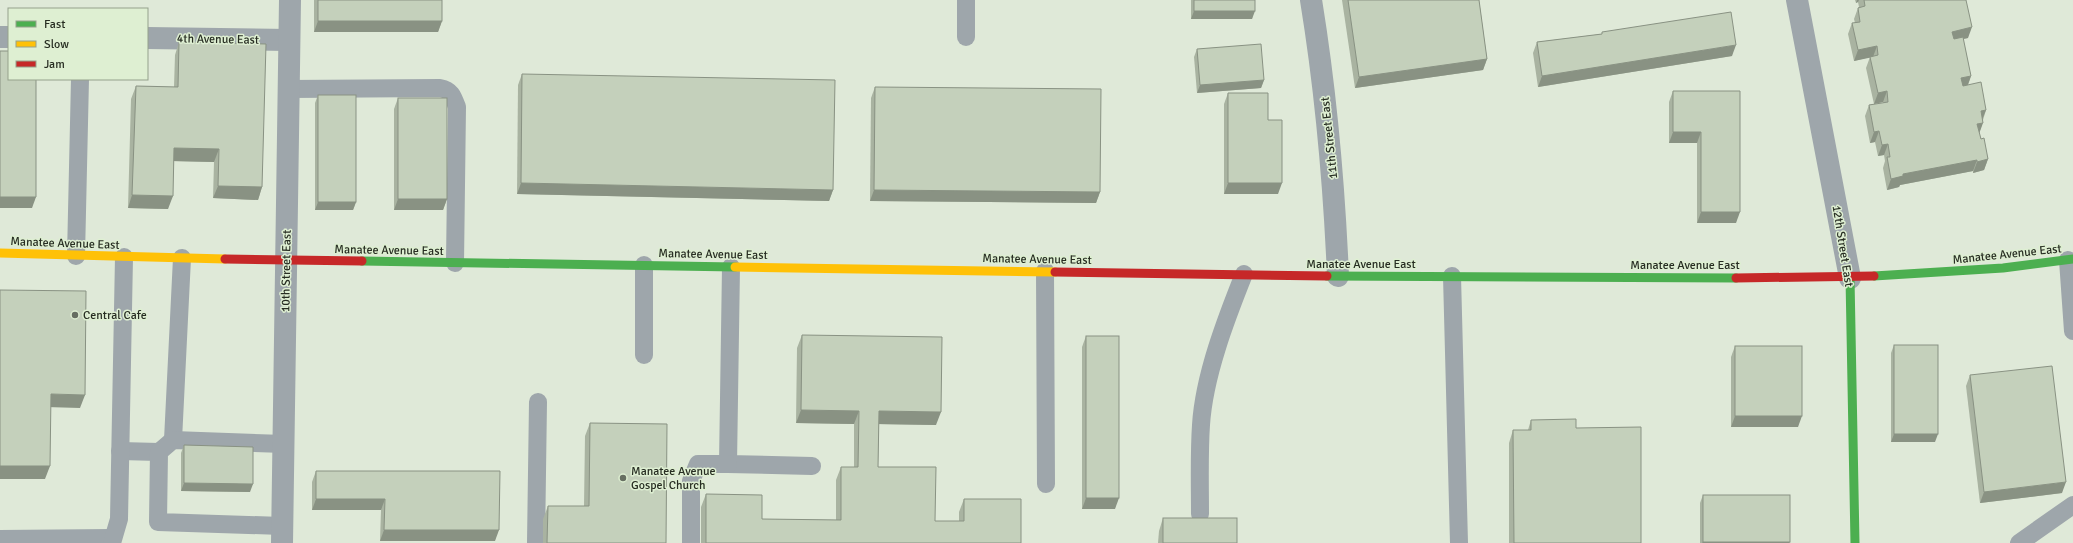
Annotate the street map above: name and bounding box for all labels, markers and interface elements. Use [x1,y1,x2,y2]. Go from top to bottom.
legend [8,8,148,80]
text: Fast [44,17,65,32]
street label: 4th Avenue East [177,31,259,48]
text: Slow [44,37,69,52]
text: Jam [44,57,65,72]
street label: 11th Street East [1318,96,1341,180]
street label: 12th Street East [1829,204,1856,288]
street label: 10th Street East [278,230,295,312]
street label: Manatee Avenue East [10,234,120,253]
street label: Manatee Avenue East [1952,241,2062,268]
street label: Manatee Avenue East [334,242,444,259]
street label: Manatee Avenue East [658,246,768,263]
street label: Manatee Avenue East [982,251,1092,268]
street label: Manatee Avenue East [1306,257,1416,272]
street label: Manatee Avenue East [1630,258,1740,273]
place label: Central Cafe [83,308,147,323]
marker: Central Cafe [70,310,80,320]
place label: Manatee Avenue Gospel Church [631,464,716,493]
marker: Manatee Avenue Gospel Church [618,473,628,483]

